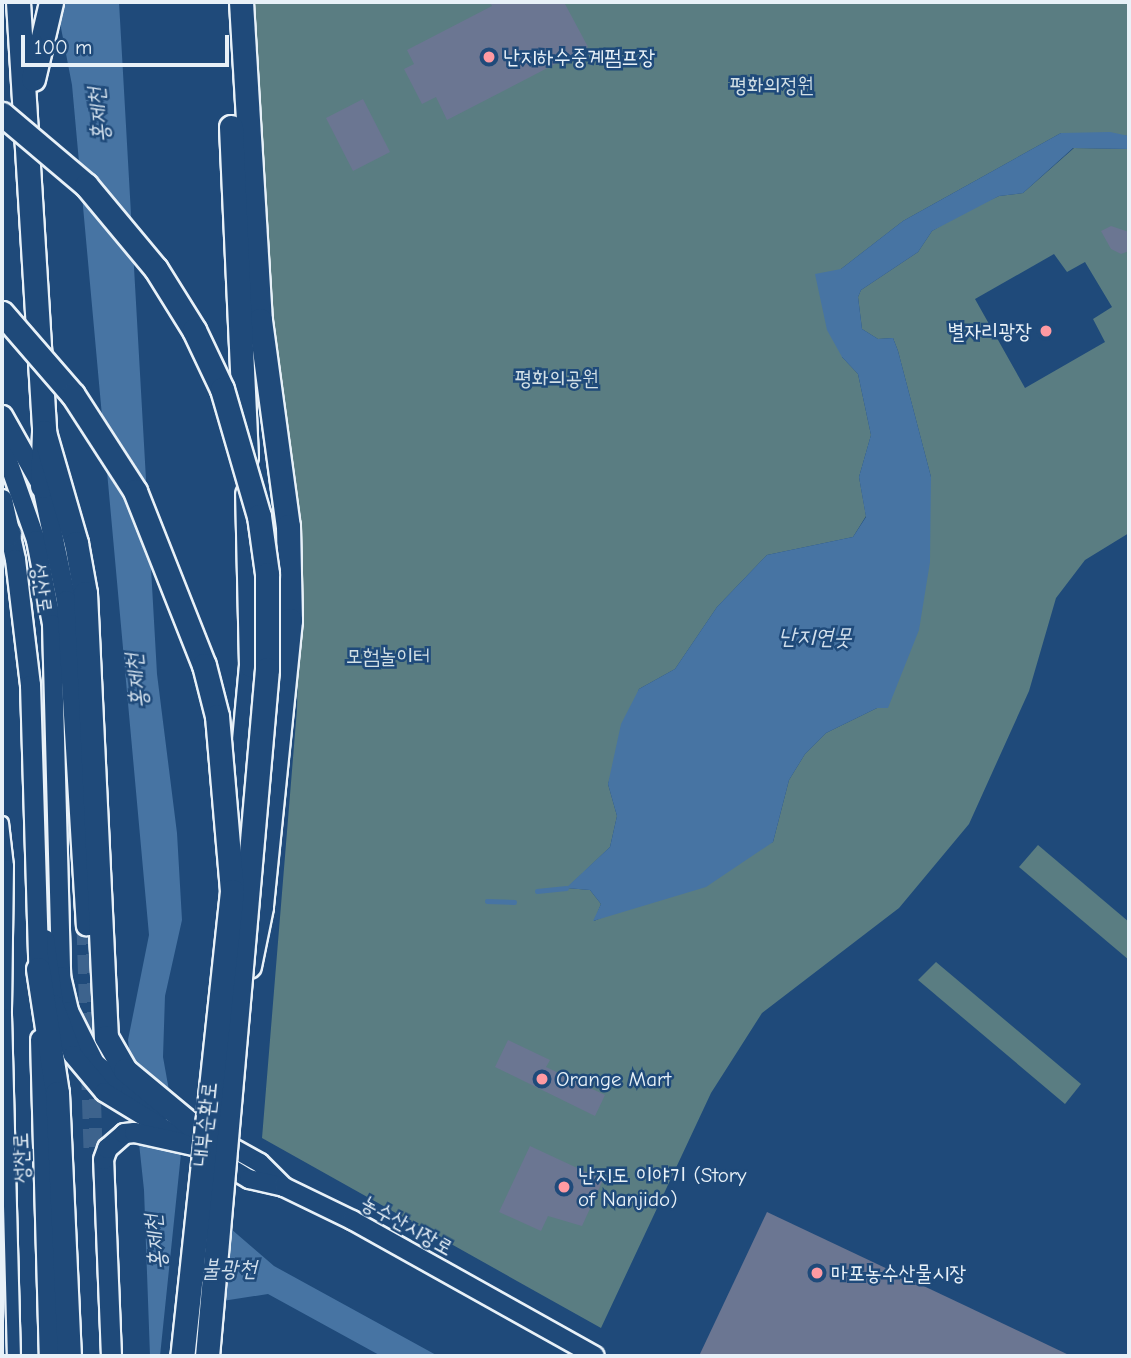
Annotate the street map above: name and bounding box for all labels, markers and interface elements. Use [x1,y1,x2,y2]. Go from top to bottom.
scale bar [24,21,233,65]
text: 100 m [34,35,92,59]
place label: 난지하수중계펌프장 [503,44,655,70]
marker: 난지하수중계펌프장 [481,49,497,65]
park label: 평화의정원 [730,72,814,98]
water label: 홍제천 [82,86,116,144]
place label: 별자리광장 [948,318,1032,344]
marker: 별자리광장 [1038,323,1054,339]
park label: 평화의공원 [515,365,599,391]
street label: 성산로 [26,561,58,615]
water label: 난지연못 [778,623,852,651]
park label: 모험놀이터 [346,643,430,669]
water label: 홍제천 [120,652,154,710]
place label: Orange Mart [556,1066,671,1092]
marker: Orange Mart [534,1071,550,1087]
street label: 내부순환로 [188,1081,222,1167]
street label: 성산로 [8,1132,34,1184]
place label: 난지도 이야기 (Story of Nanjido) [578,1162,747,1212]
marker: 난지도 이야기 (Story of Nanjido) [556,1179,572,1195]
street label: 농수산시장로 [357,1189,457,1261]
water label: 홍제천 [139,1213,173,1271]
water label: 불광천 [201,1255,257,1283]
place label: 마포농수산물시장 [831,1260,966,1286]
marker: 마포농수산물시장 [809,1265,825,1281]

